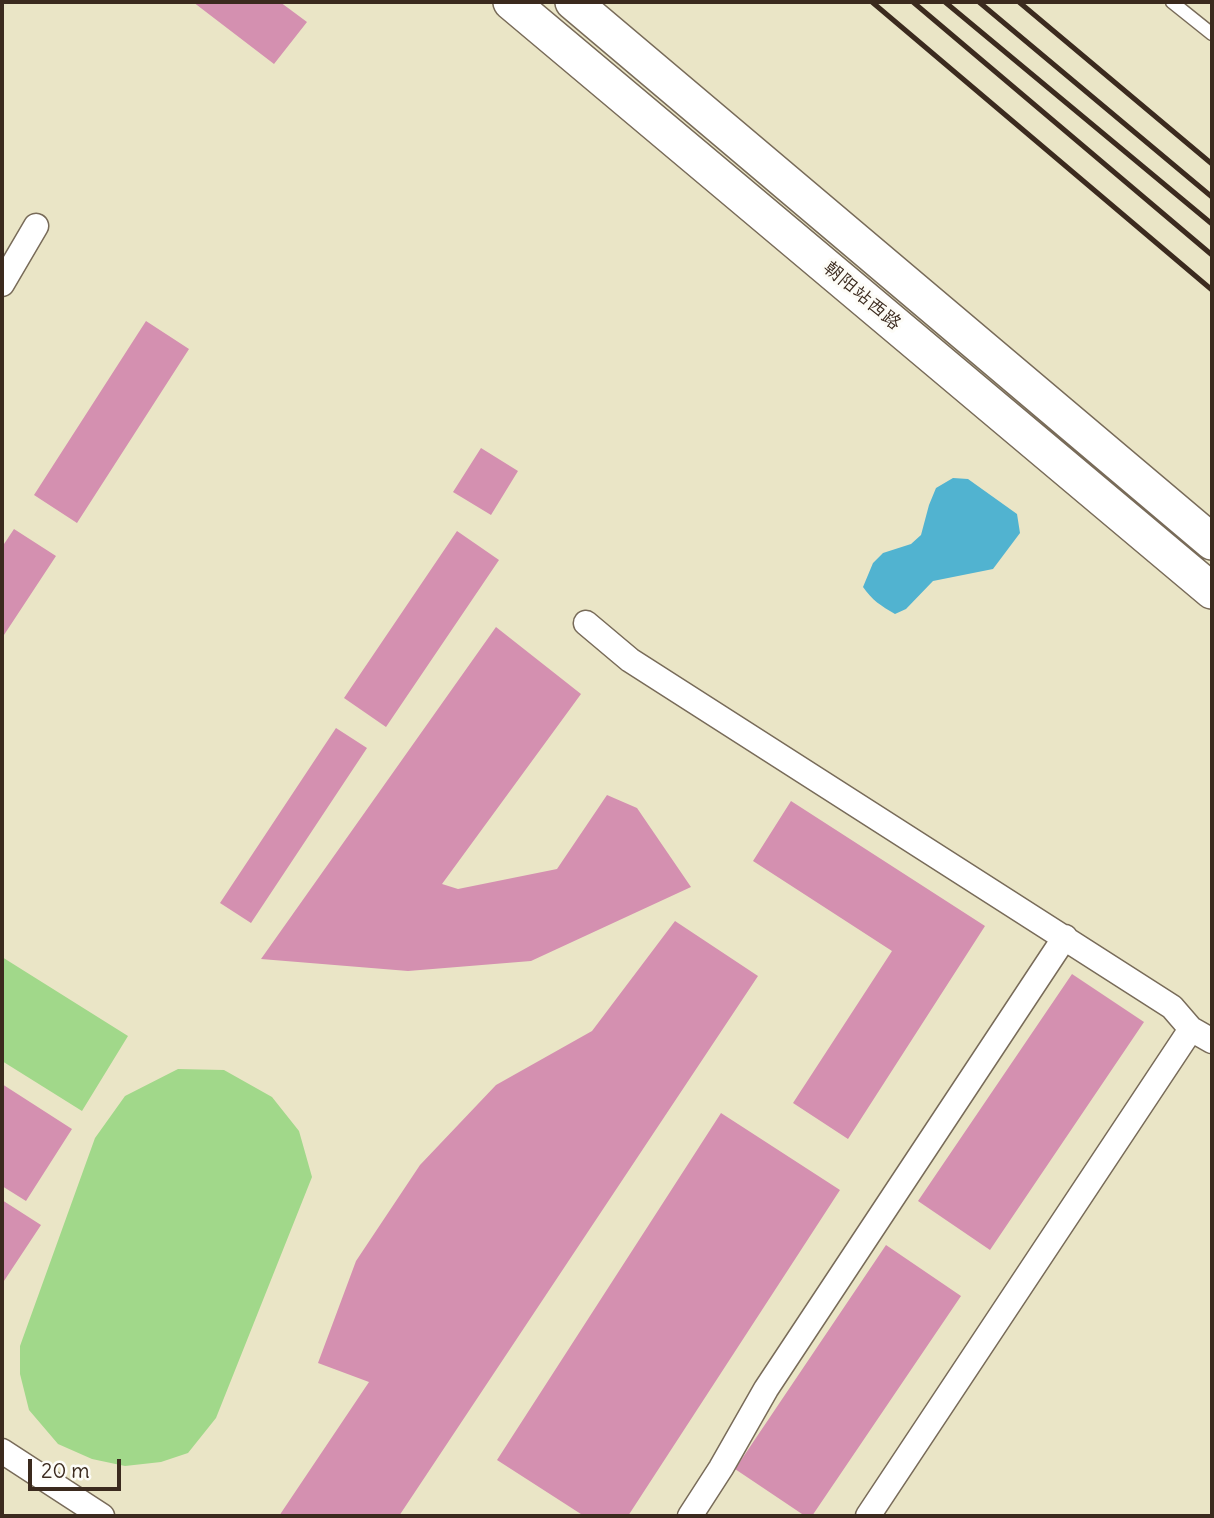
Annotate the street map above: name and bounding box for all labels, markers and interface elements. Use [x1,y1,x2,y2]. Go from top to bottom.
street label: 朝阳站西路 [818,257,906,335]
scale bar [32,1444,124,1488]
text: 20 m [41,1457,90,1484]

